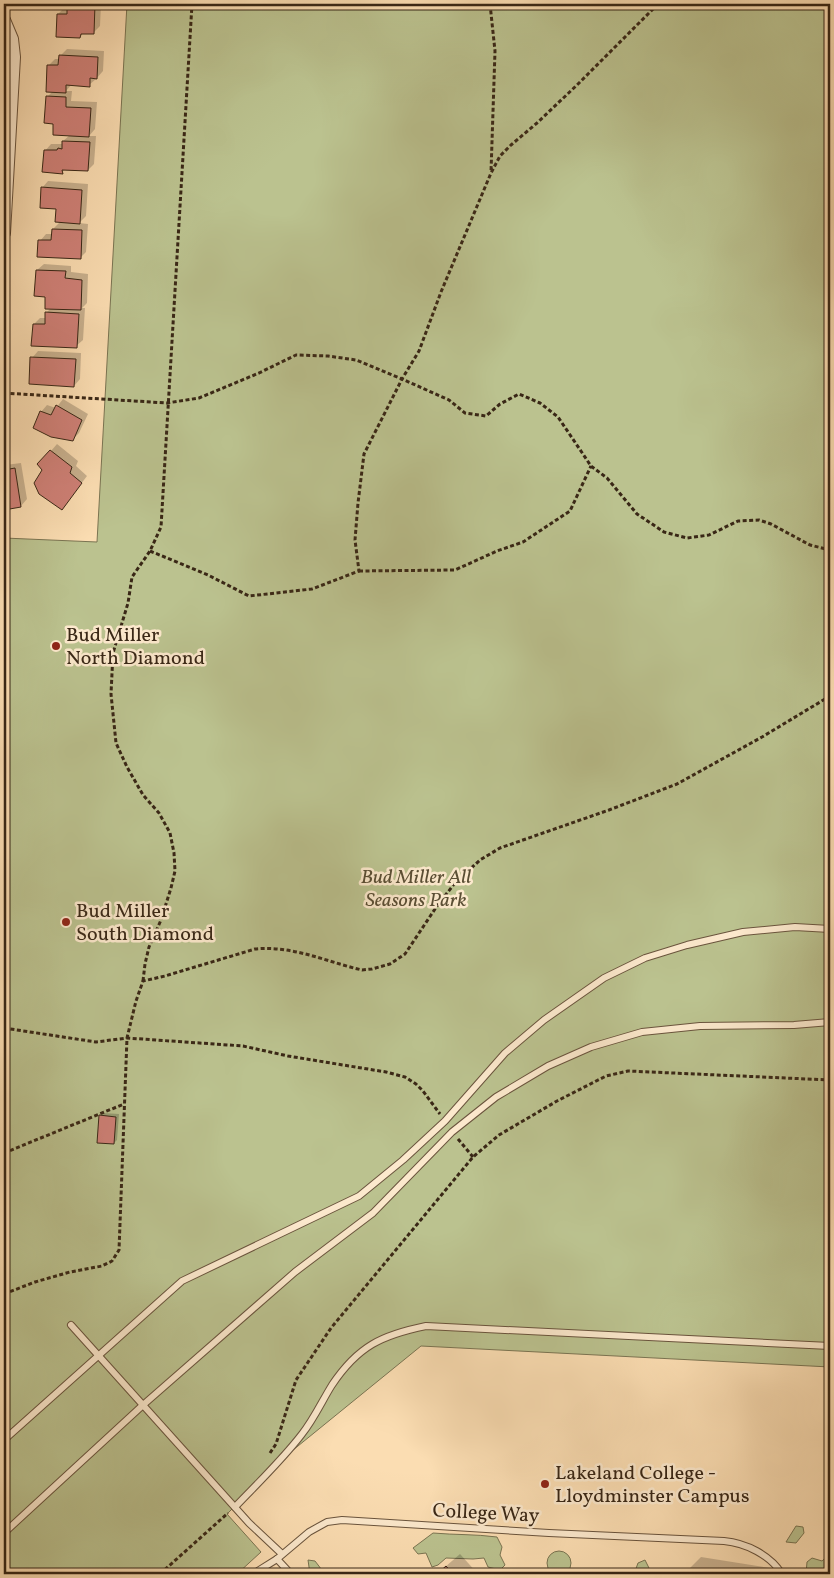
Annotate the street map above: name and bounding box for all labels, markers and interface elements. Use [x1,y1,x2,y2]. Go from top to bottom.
place label: Bud Miller North Diamond [66,622,205,673]
marker: Bud Miller North Diamond [50,640,62,652]
park label: Bud Miller All Seasons Park [361,864,471,915]
place label: Bud Miller South Diamond [76,898,214,949]
marker: Bud Miller South Diamond [60,916,72,928]
place label: Lakeland College - Lloydminster Campus [555,1460,749,1511]
marker: Lakeland College - Lloydminster Campus [539,1478,551,1490]
street label: College Way [432,1497,540,1531]

